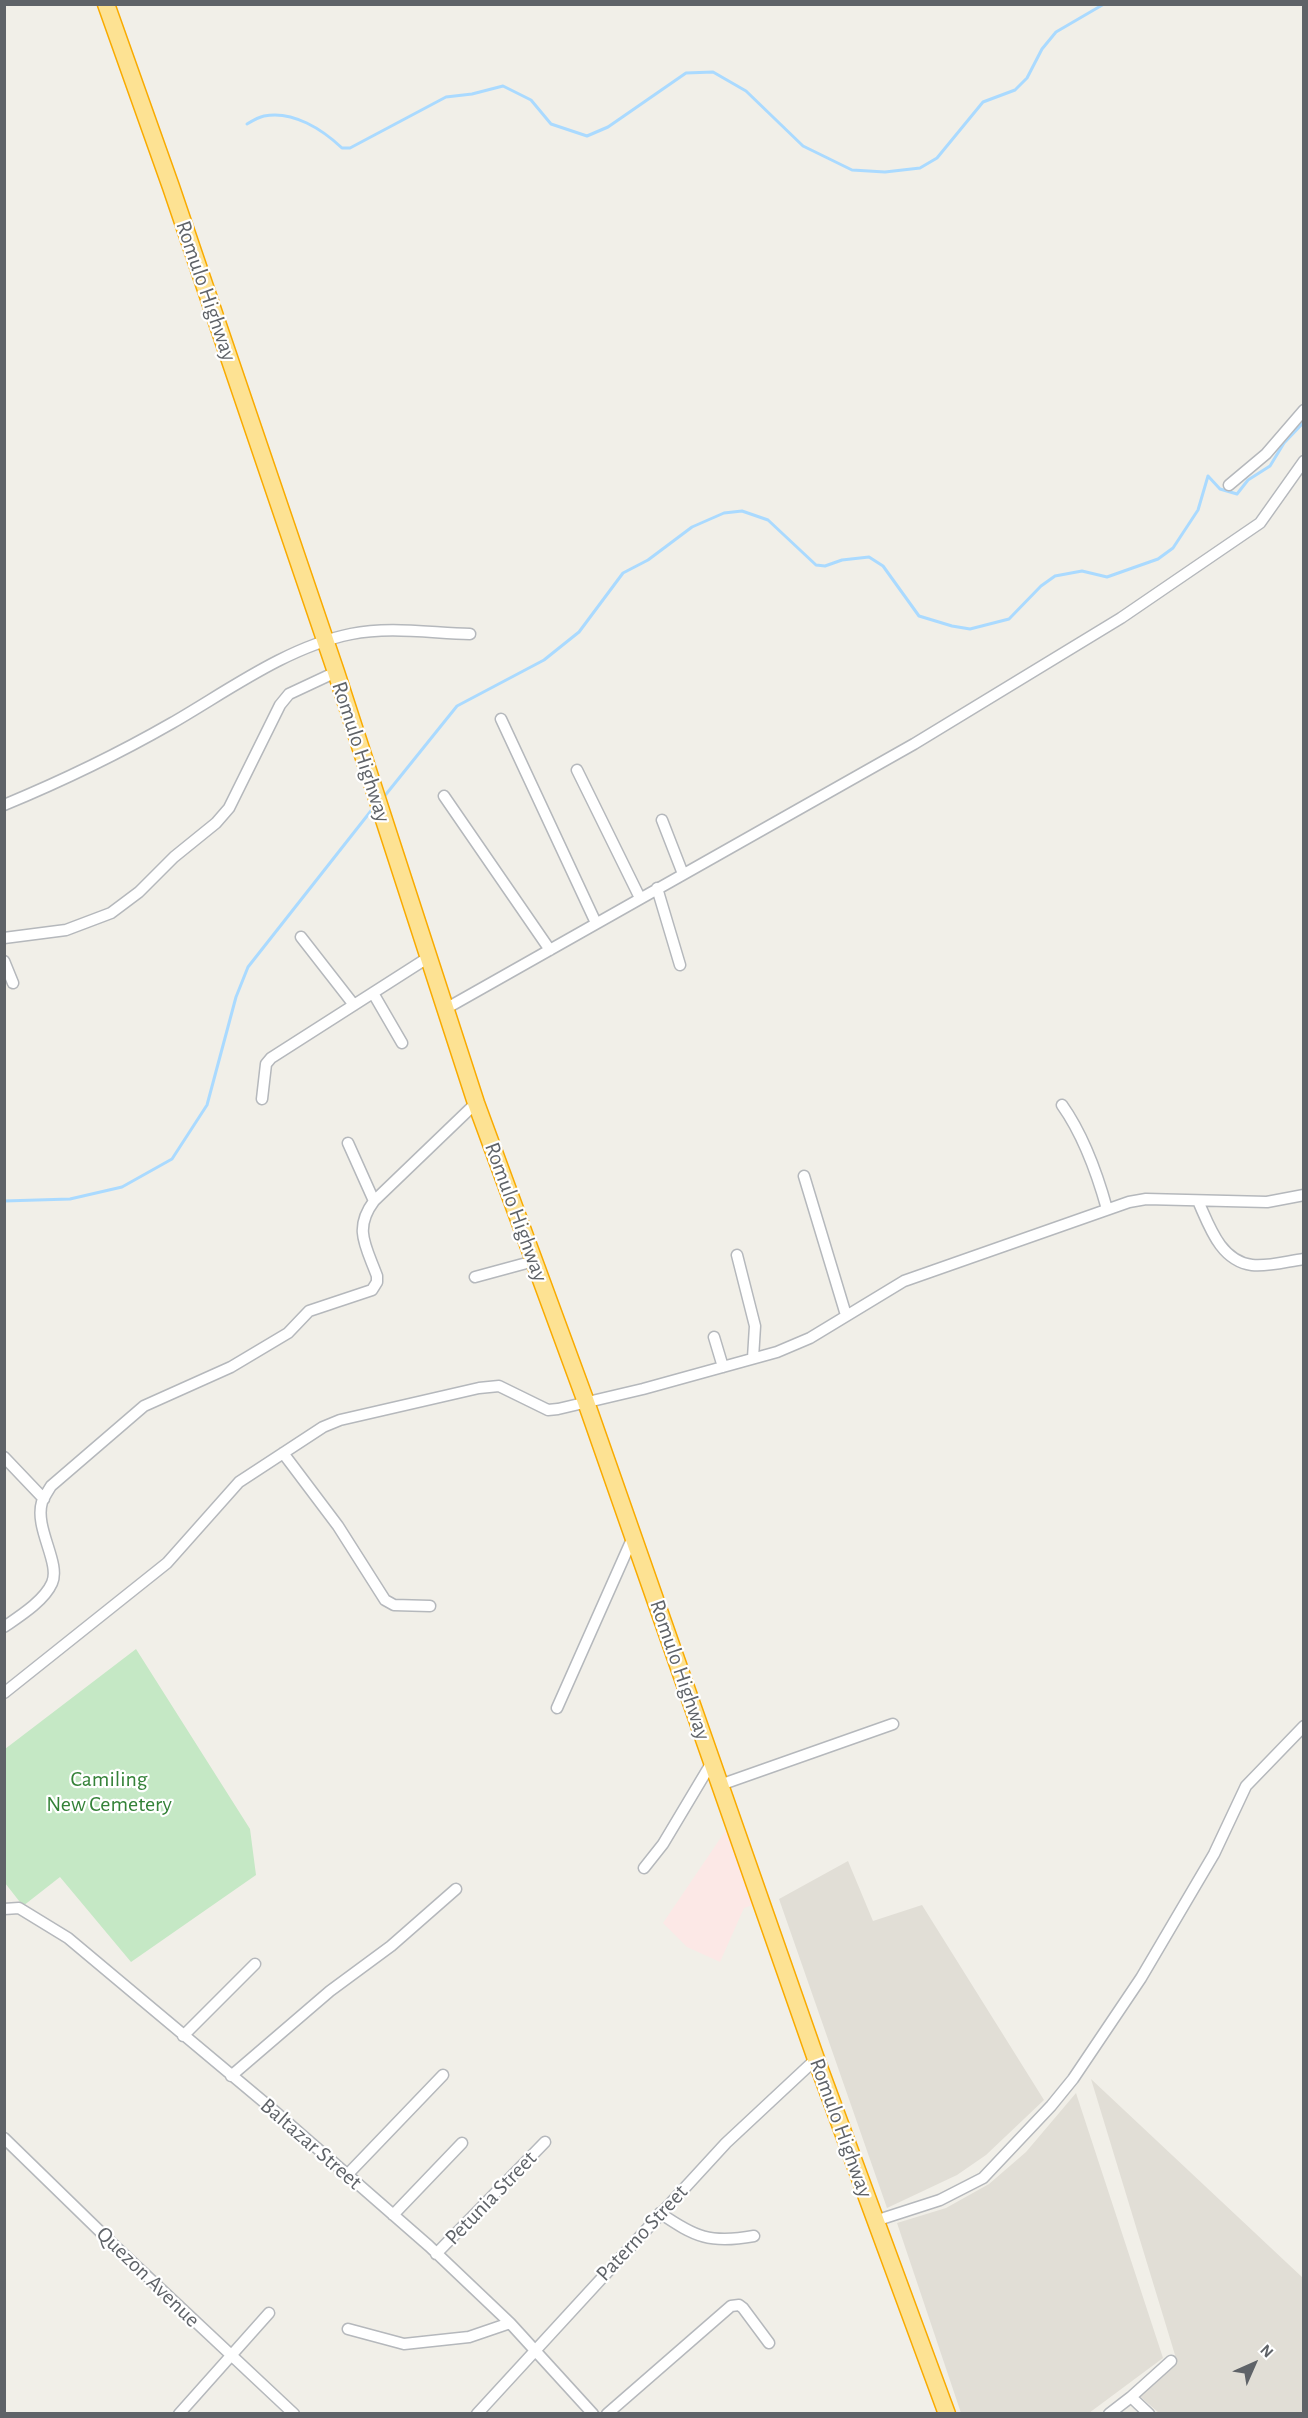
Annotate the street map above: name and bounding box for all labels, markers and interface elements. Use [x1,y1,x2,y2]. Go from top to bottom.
street label: Romulo Highway [170,217,242,365]
street label: Romulo Highway [326,678,396,826]
street label: Romulo Highway [479,1139,553,1285]
street label: Romulo Highway [644,1596,716,1744]
park label: Camiling New Cemetery [46,1766,172,1818]
street label: Romulo Highway [804,2055,878,2201]
street label: Baltazar Street [255,2093,367,2195]
street label: Petunia Street [440,2145,542,2251]
street label: Paterno Street [591,2179,693,2287]
street label: Quezon Avenue [91,2221,205,2333]
north arrow [1224,2334,1284,2394]
text: N [1257,2342,1276,2361]

